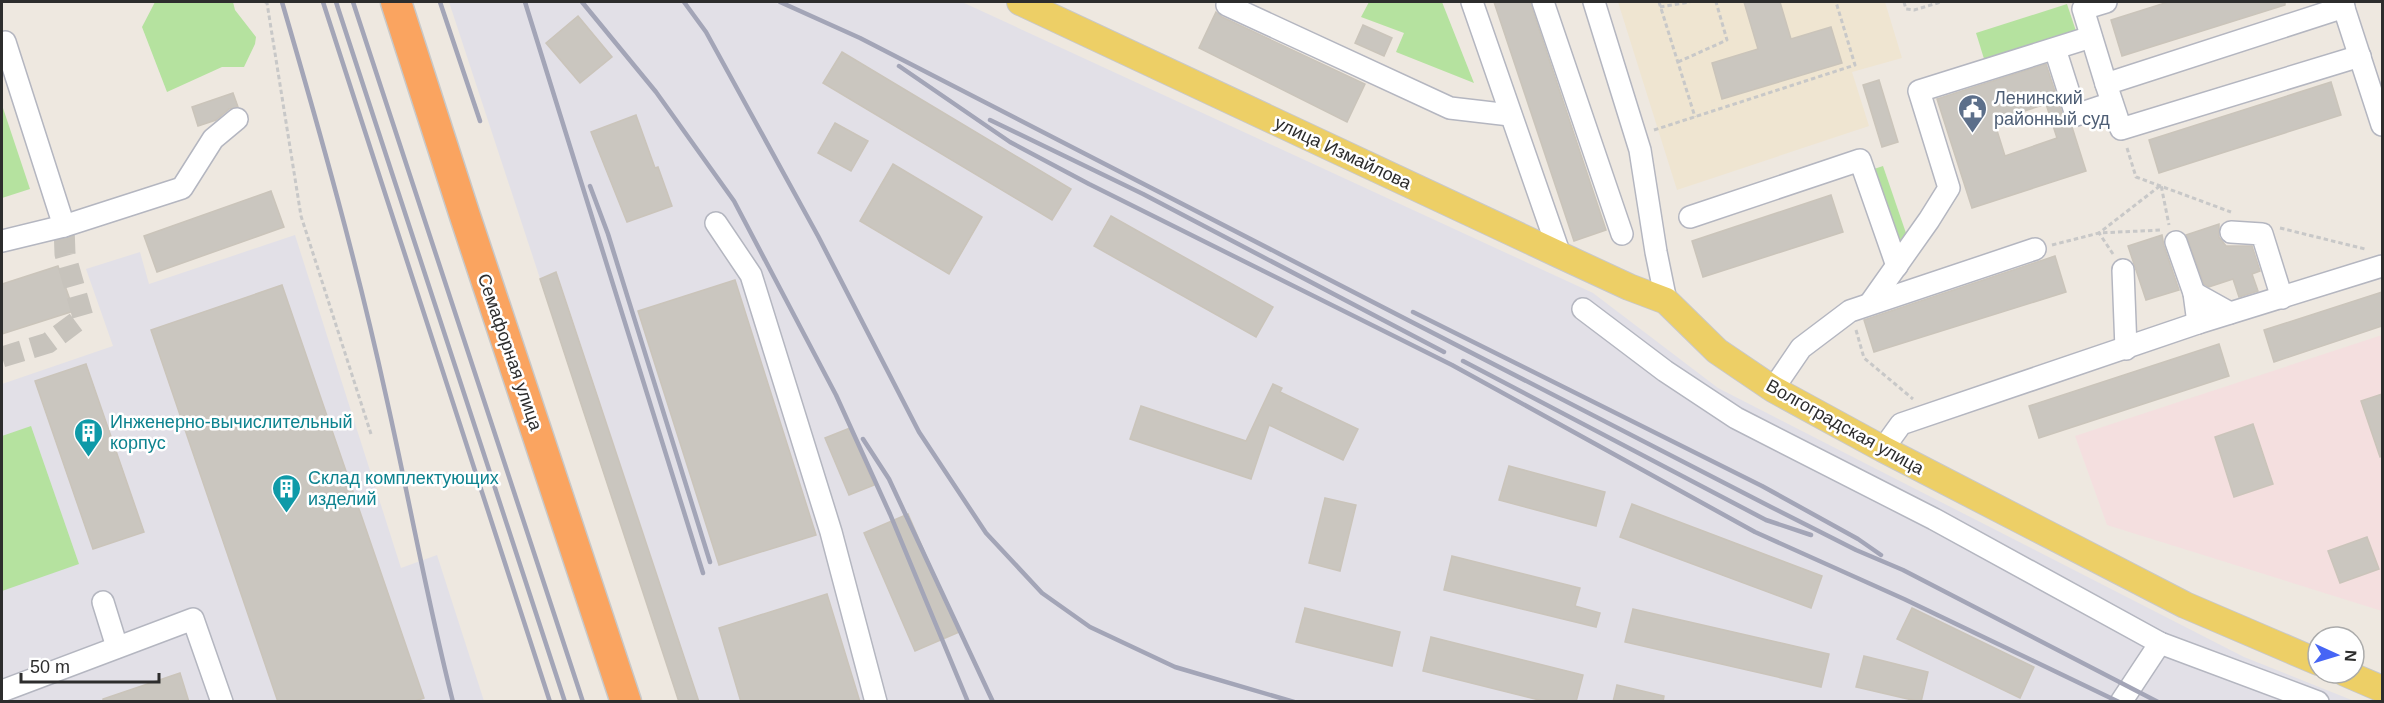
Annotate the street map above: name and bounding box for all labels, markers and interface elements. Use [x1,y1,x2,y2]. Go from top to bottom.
place label: Ленинский районный суд [1994,88,2110,129]
public building icon: Ленинский районный суд [1957,92,1989,134]
street label: улица Измайлова [1272,113,1415,194]
street label: Семафорная улица [474,271,547,434]
street label: Волгоградская улица [1763,375,1928,479]
place label: Инженерно-вычислительный корпус [110,412,353,453]
building icon: Инженерно-вычислительный корпус [73,416,105,458]
place label: Склад комплектующих изделий [308,468,499,509]
building icon: Склад комплектующих изделий [271,472,303,514]
north arrow [2306,625,2366,685]
scale bar [21,646,159,684]
text: N [2342,650,2359,662]
text: 50 m [30,657,70,677]

